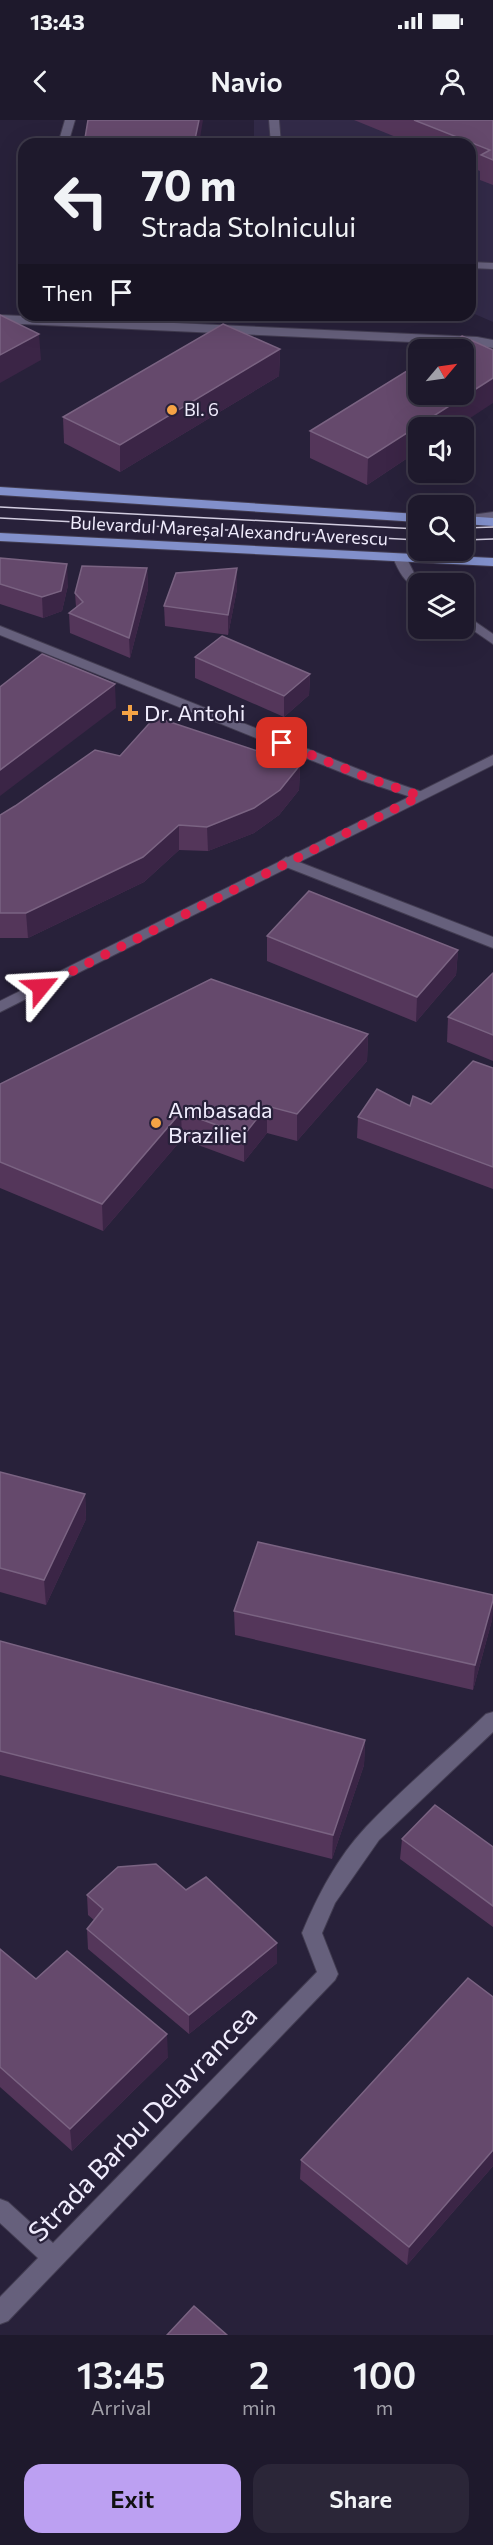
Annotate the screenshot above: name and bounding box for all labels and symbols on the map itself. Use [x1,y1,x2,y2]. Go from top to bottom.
north arrow [408,339,474,405]
place label: Bl. 6 [184,398,219,420]
marker: Bl. 6 [165,403,179,417]
street label: Bulevardul Mareșal Alexandru Averescu [69,511,389,550]
place label: Dr. Antohi [144,699,245,726]
marker: Dr. Antohi [121,704,139,722]
pin [256,717,307,768]
position arrow [9,955,73,1019]
place label: Ambasada Braziliei [168,1096,273,1148]
marker: Ambasada Braziliei [149,1116,163,1130]
street label: Strada Barbu Delavrancea [21,1998,263,2248]

